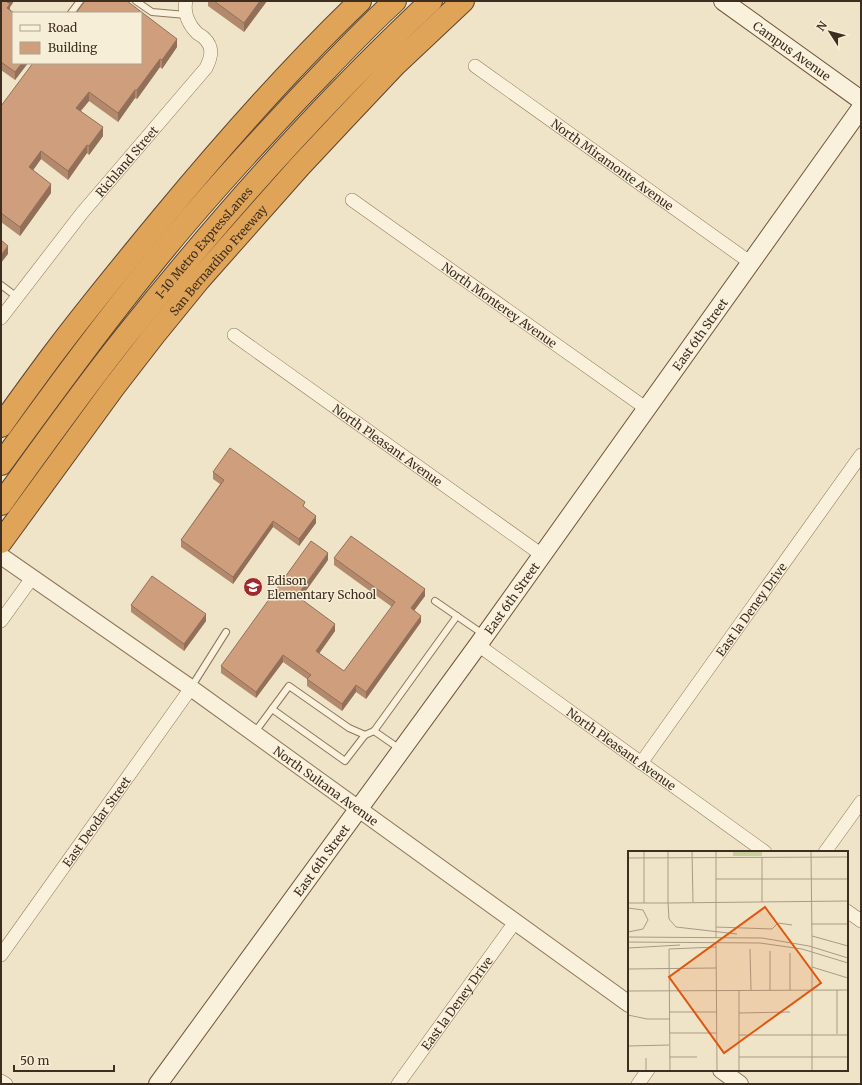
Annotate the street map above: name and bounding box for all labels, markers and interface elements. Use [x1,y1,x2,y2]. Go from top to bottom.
legend [12,12,142,64]
north arrow [810,12,850,52]
street label: Campus Avenue [750,18,834,83]
text: N [814,18,830,34]
text: Road [48,20,77,35]
text: Building [48,40,98,55]
street label: North Miramonte Avenue [548,115,677,213]
street label: Richland Street [92,122,161,200]
street label: I-10 Metro ExpressLanes [152,183,255,301]
street label: San Bernardino Freeway [166,201,270,318]
street label: North Monterey Avenue [439,259,560,351]
street label: East 6th Street [669,295,731,373]
street label: North Pleasant Avenue [330,401,445,489]
street label: East 6th Street [481,559,542,637]
street label: East la Deney Drive [712,559,789,659]
place label: Edison Elementary School [267,573,377,602]
school or university icon: Edison Elementary School [242,576,264,598]
street label: North Pleasant Avenue [564,704,679,793]
street label: North Sultana Avenue [271,743,381,828]
street label: East Deodar Street [59,773,134,870]
street label: East 6th Street [290,821,352,899]
inset map [628,851,848,1071]
street label: East la Deney Drive [418,953,495,1053]
scale bar [14,1047,114,1073]
text: 50 m [20,1053,49,1068]

